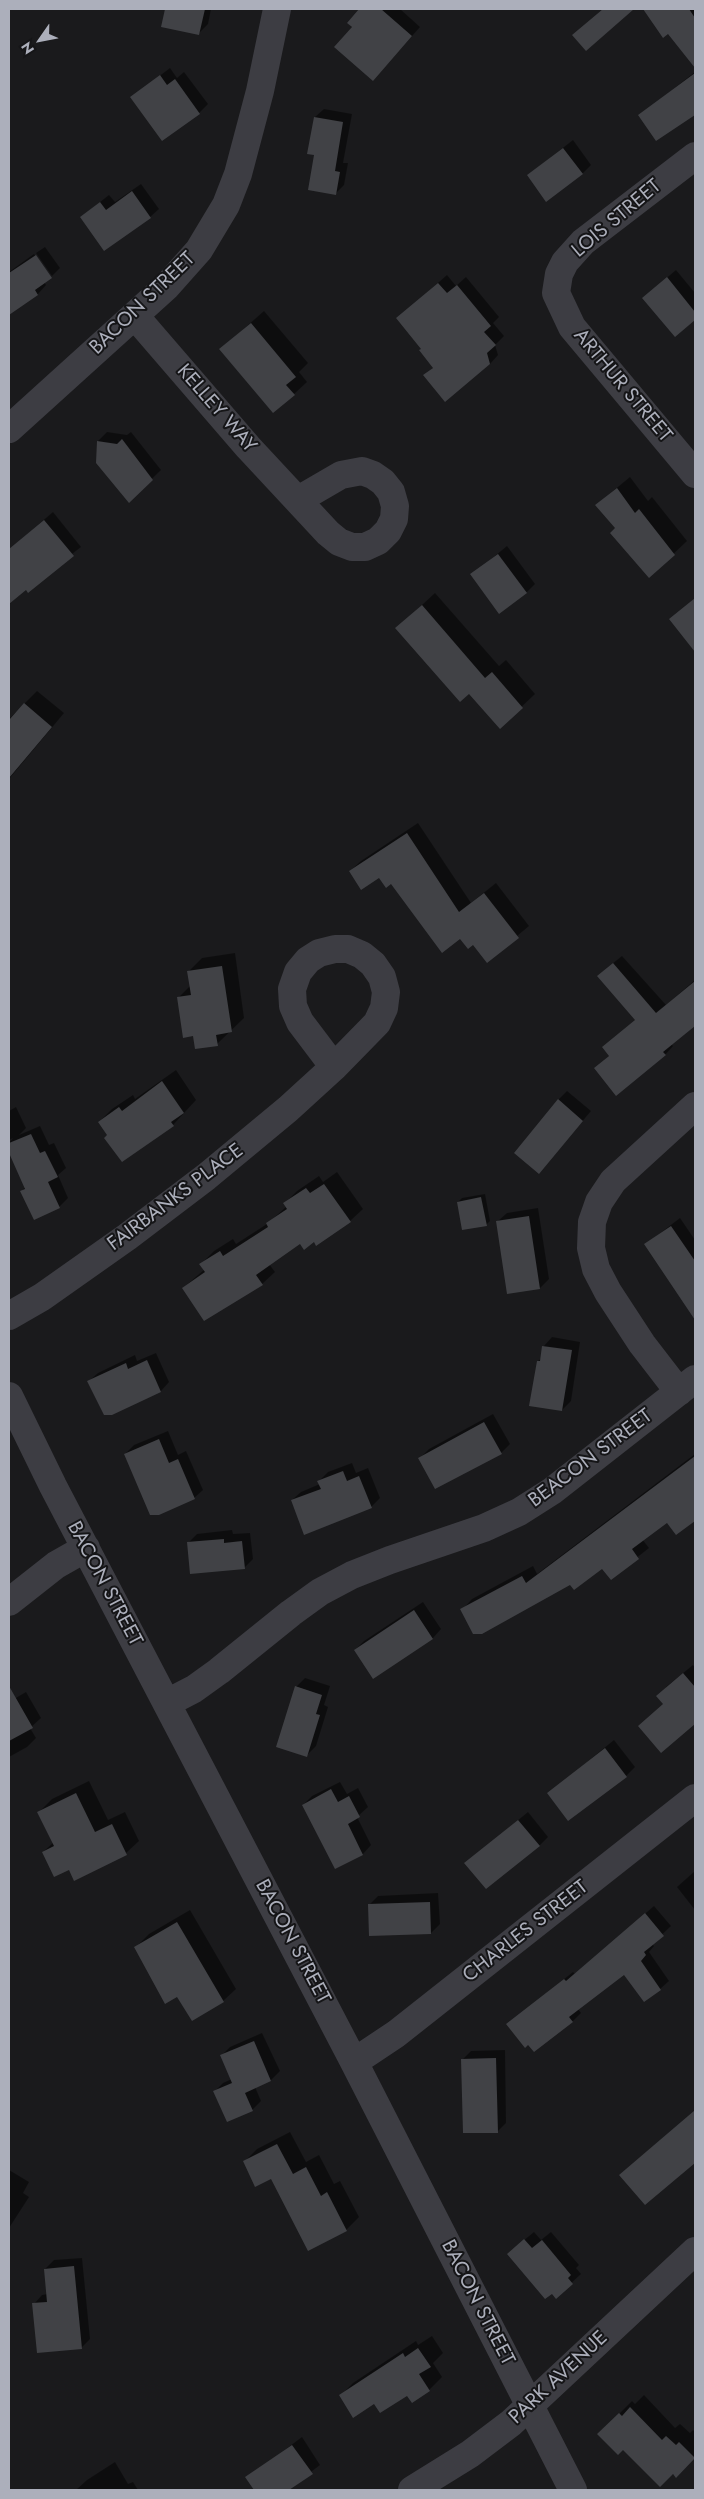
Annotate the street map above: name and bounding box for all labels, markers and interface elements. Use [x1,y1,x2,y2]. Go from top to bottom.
north arrow [15,15,65,65]
text: N [16,38,39,58]
street label: LOIS STREET [568,175,666,263]
street label: BACON STREET [85,248,201,360]
street label: ARTHUR STREET [568,324,676,448]
street label: KELLEY WAY [171,360,261,458]
street label: FAIRBANKS PLACE [103,1139,249,1257]
street label: BEACON STREET [524,1405,658,1513]
street label: BACON STREET [61,1518,147,1650]
street label: BACON STREET [249,1876,335,2008]
street label: CHARLES STREET [459,1876,593,1988]
street label: BACON STREET [435,2236,519,2370]
street label: PARK AVENUE [505,2326,613,2430]

